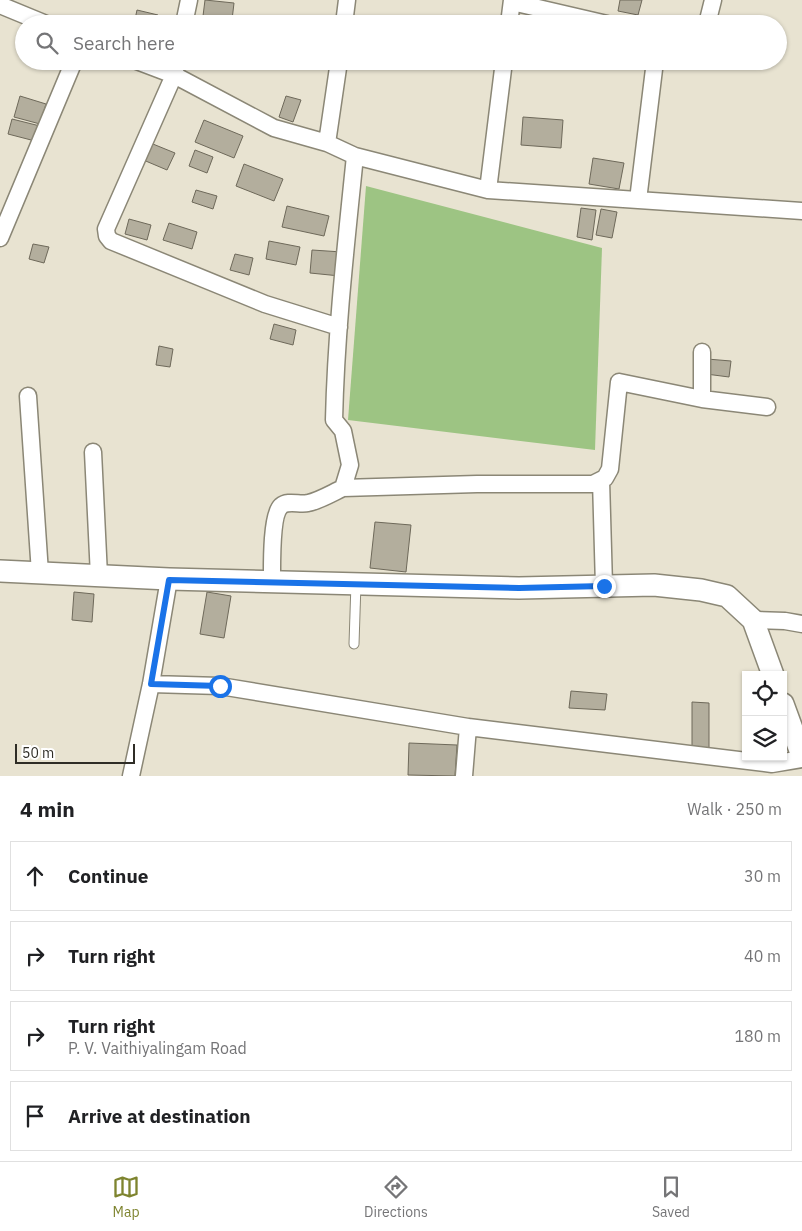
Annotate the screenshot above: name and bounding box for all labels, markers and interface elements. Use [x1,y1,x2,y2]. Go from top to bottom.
search box [15,15,787,70]
icon: search [33,29,61,57]
text: Search here [73,31,175,55]
route end [593,575,616,598]
map controls [742,671,787,761]
button: locate [742,671,787,716]
route start [209,675,232,698]
button: layers [742,716,787,761]
scale bar [15,741,135,764]
text: 50 m [22,744,54,762]
text: 4 min [20,795,75,823]
text: Walk · 250 m [687,799,782,819]
icon: ahead [21,862,49,890]
text: Continue [68,864,148,888]
text: 30 m [744,866,781,886]
icon: right [21,942,49,970]
text: Turn right [68,944,155,968]
text: 40 m [744,946,781,966]
text: Turn right [68,1014,155,1038]
icon: right [21,1022,49,1050]
text: 180 m [734,1026,781,1046]
text: P. V. Vaithiyalingam Road [68,1038,247,1058]
icon: arrive [21,1102,49,1130]
text: Arrive at destination [68,1104,251,1128]
tab: Map [112,1173,140,1221]
tab: Directions [364,1173,428,1221]
tab: Saved [652,1173,690,1221]

